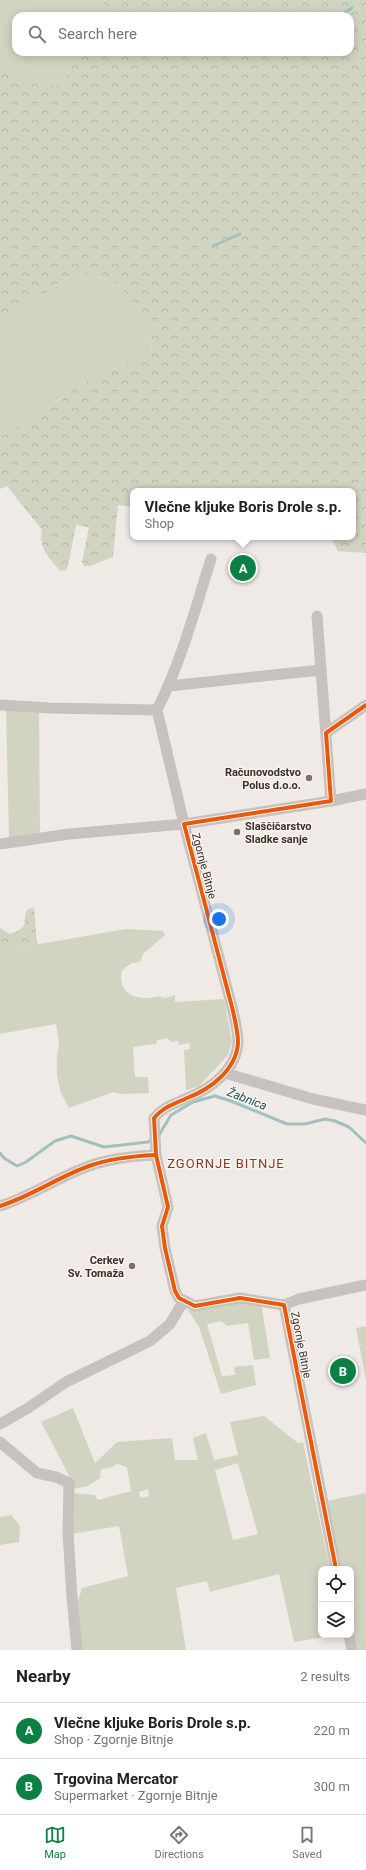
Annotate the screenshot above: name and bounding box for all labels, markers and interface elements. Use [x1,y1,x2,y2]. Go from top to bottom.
search box [12,12,354,56]
icon: search [26,23,48,45]
text: Search here [58,25,137,43]
popup [130,488,356,540]
text: Vlečne kljuke Boris Drole s.p. [145,498,341,516]
text: Shop [145,516,174,531]
pin: A [230,553,256,583]
place label: Računovodstvo Polus d.o.o. [225,766,301,792]
marker: Računovodstvo Polus d.o.o. [304,773,314,783]
place label: Slaščičarstvo Sladke sanje [245,820,312,846]
marker: Slaščičarstvo Sladke sanje [232,827,242,837]
street label: Zgornje Bitnje [189,832,219,900]
your location [209,909,229,929]
water label: Žabnica [224,1084,269,1113]
district label: ZGORNJE BITNJE [167,1156,285,1171]
place label: Cerkev Sv. Tomaža [68,1254,124,1280]
marker: Cerkev Sv. Tomaža [127,1261,137,1271]
street label: Zgornje Bitnje [288,1311,314,1380]
pin: B [330,1356,356,1386]
map controls [318,1566,354,1638]
button: locate [318,1566,354,1602]
button: layers [318,1602,354,1638]
text: Nearby [16,1666,71,1686]
text: 2 results [300,1669,350,1684]
text: Vlečne kljuke Boris Drole s.p. [54,1714,251,1732]
text: A [25,1723,33,1738]
text: 220 m [313,1723,350,1738]
text: Shop · Zgornje Bitnje [54,1732,173,1747]
text: Trgovina Mercator [54,1770,178,1788]
text: B [25,1779,33,1794]
text: 300 m [313,1779,350,1794]
text: Supermarket · Zgornje Bitnje [54,1788,218,1803]
tab: Map [44,1824,66,1861]
tab: Directions [154,1824,204,1861]
tab: Saved [292,1824,322,1861]

